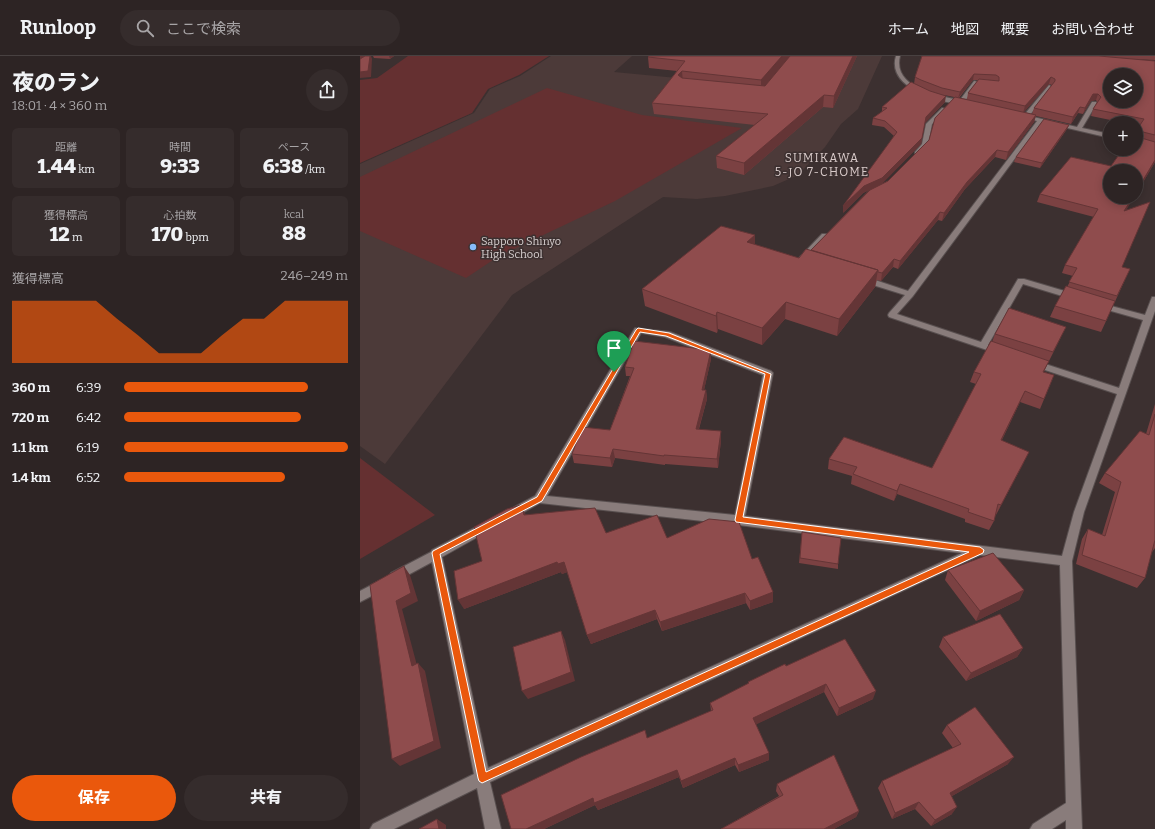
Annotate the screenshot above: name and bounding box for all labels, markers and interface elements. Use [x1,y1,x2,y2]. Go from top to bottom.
search box [120,10,400,46]
text: Runloop [20,16,96,39]
icon: search [134,17,156,39]
text: ここで検索 [166,20,241,38]
text: ホーム [887,21,929,38]
text: 地図 [951,21,979,38]
text: 概要 [1001,21,1029,38]
text: お問い合わせ [1051,21,1135,38]
map controls [1103,68,1143,204]
button: layers [1103,68,1143,108]
text: 夜のラン [12,69,100,96]
button: share [306,69,348,111]
text: 18:01 · 4 × 360 m [12,98,107,113]
button: + [1103,116,1143,156]
text: 距離 [55,141,77,154]
text: 時間 [169,141,191,154]
text: ペース [278,141,310,154]
district label: SUMIKAWA 5-JO 7-CHOME [775,151,869,179]
text: 1.44 [37,154,76,178]
text: 9:33 [160,154,200,178]
text: 6:38 [263,154,303,178]
text: km [76,163,95,176]
text: /km [303,163,325,176]
button: − [1103,164,1143,204]
text: kcal [284,208,304,221]
text: 獲得標高 [44,209,88,222]
text: 心拍数 [164,209,197,222]
text: 88 [282,221,306,245]
text: 12 [49,222,70,246]
text: 170 [151,222,183,246]
text: m [70,231,83,244]
text: bpm [183,231,209,244]
place label: Sapporo Shinyo High School [481,235,561,261]
marker: Sapporo Shinyo High School [468,242,478,252]
text: 246–249 m [281,268,348,283]
text: 獲得標高 [12,271,64,286]
pin [597,331,631,372]
icon: arrive [603,337,625,359]
text: 360 m [12,380,50,395]
text: 6:39 [76,380,101,395]
text: 720 m [12,410,49,425]
text: 6:42 [76,410,101,425]
text: 1.1 km [12,440,48,455]
text: 6:19 [76,440,99,455]
text: 1.4 km [12,470,51,485]
text: 6:52 [76,470,100,485]
button: 保存 [12,775,176,821]
button: 共有 [184,775,348,821]

